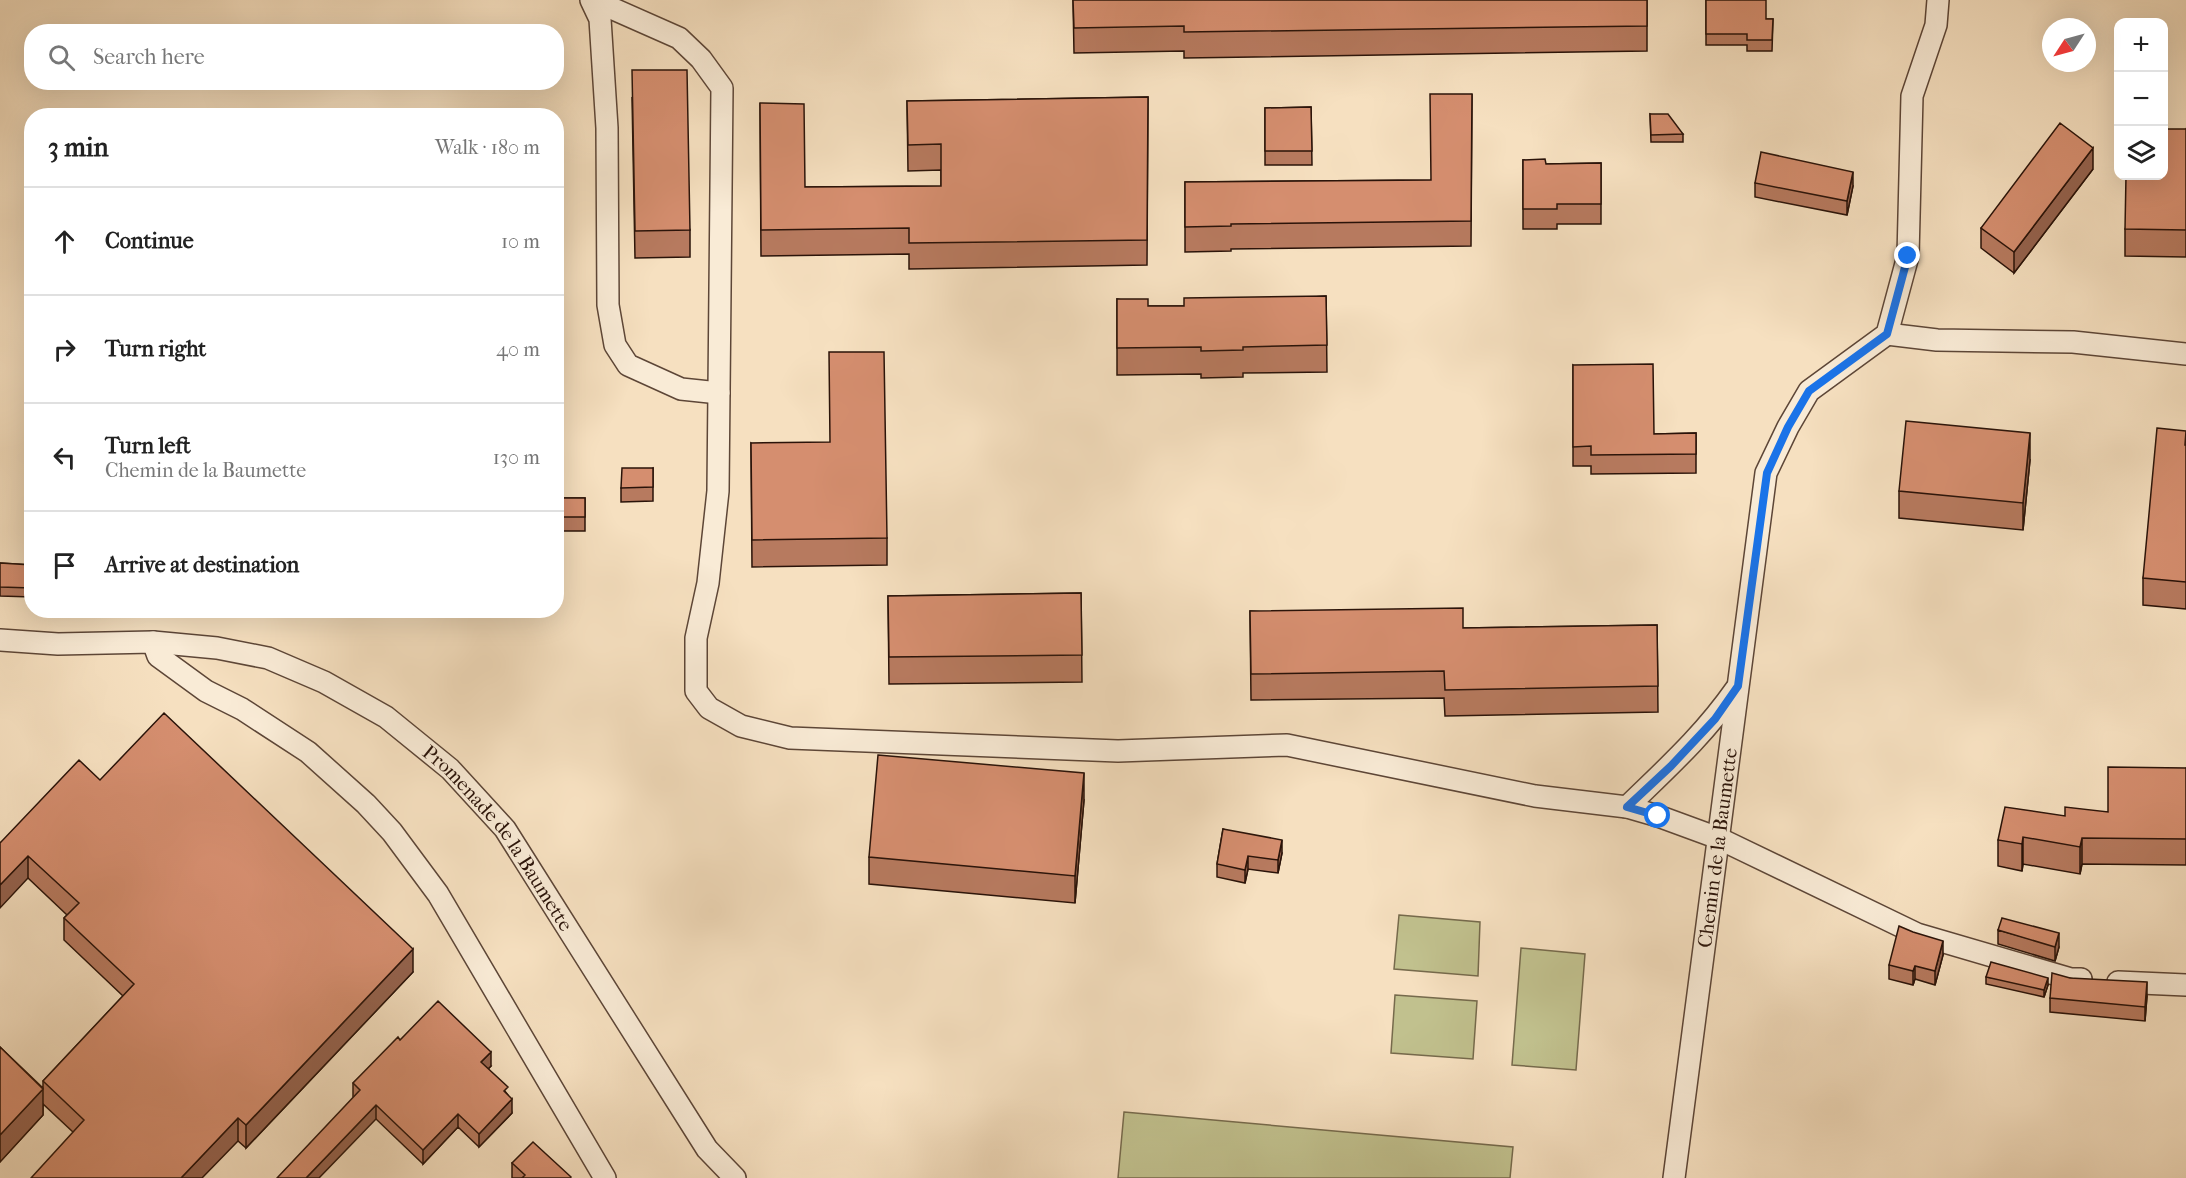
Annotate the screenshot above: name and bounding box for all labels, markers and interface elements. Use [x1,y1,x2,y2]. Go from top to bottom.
north arrow [2042,18,2096,72]
map controls [2114,18,2168,180]
button: + [2114,18,2168,72]
search box [24,24,564,90]
icon: search [45,41,78,74]
text: Search here [93,44,205,70]
button: − [2114,72,2168,126]
button: layers [2114,126,2168,180]
text: 3 min [48,132,109,163]
text: Walk · 180 m [435,136,540,159]
icon: ahead [48,225,81,258]
text: Continue [105,228,194,254]
text: 10 m [501,230,540,253]
route end [1894,242,1920,268]
icon: right [48,333,81,366]
text: Turn right [105,336,206,362]
text: 40 m [496,338,540,361]
text: Turn left [105,433,191,459]
icon: left [48,441,81,474]
text: 130 m [493,446,540,469]
text: Chemin de la Baumette [105,459,306,482]
icon: arrive [48,549,81,582]
text: Arrive at destination [105,552,299,578]
street label: Promenade de la Baumette [418,741,577,935]
street label: Chemin de la Baumette [1693,746,1742,949]
route start [1644,802,1670,828]

